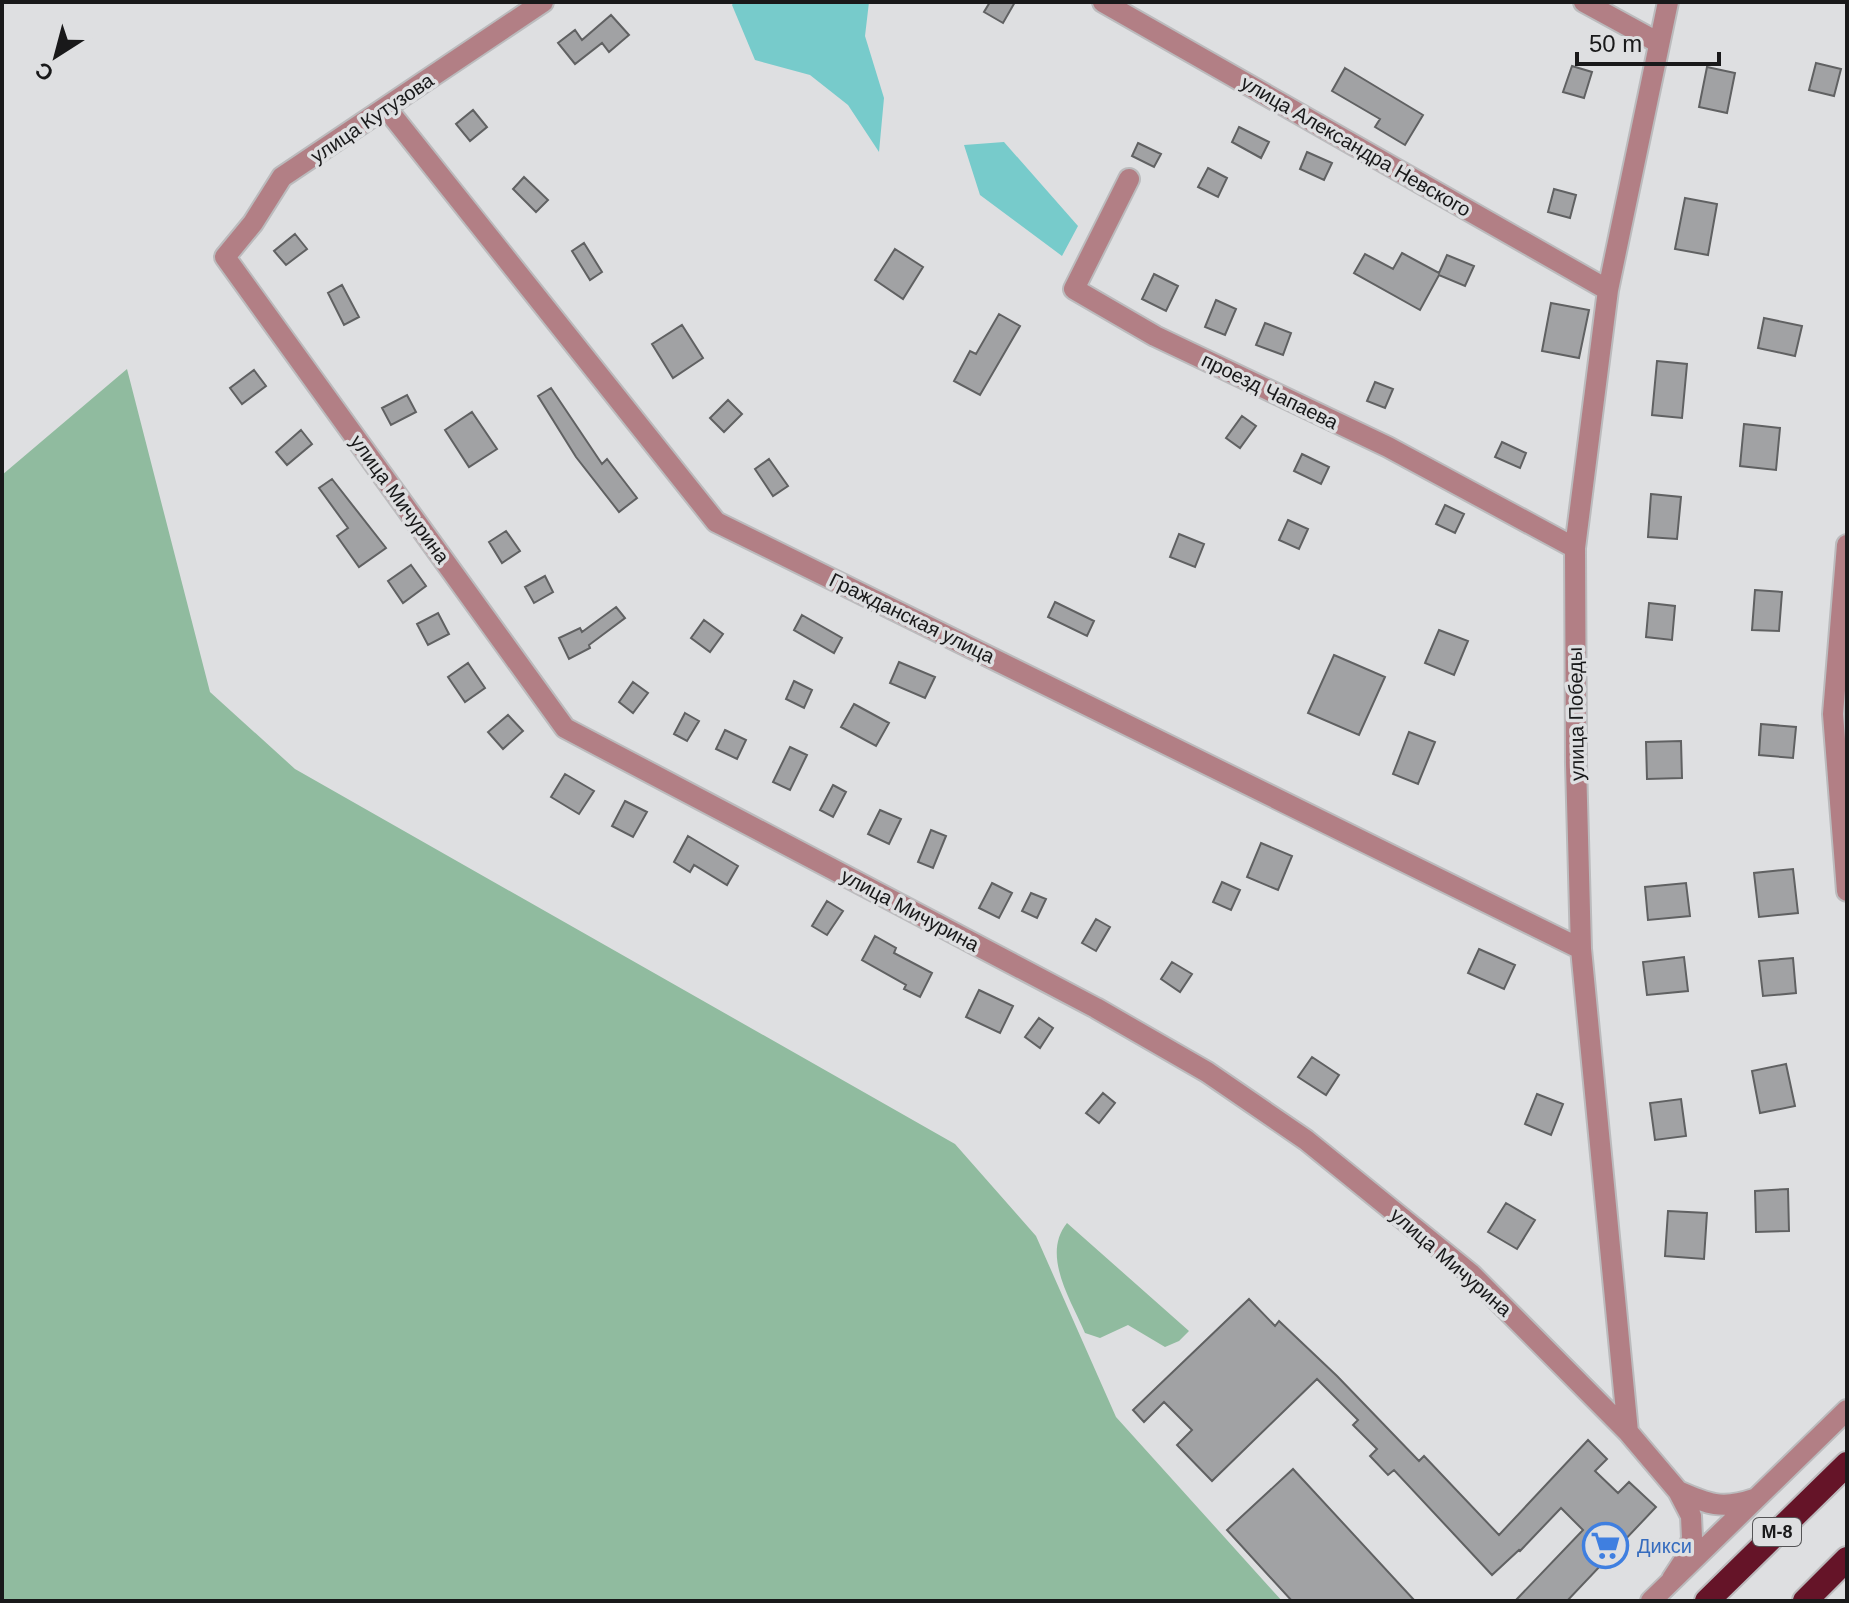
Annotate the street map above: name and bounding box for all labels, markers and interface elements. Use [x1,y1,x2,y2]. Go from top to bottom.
north arrow [16,16,96,96]
scale bar [1577,16,1719,66]
text: 50 m [1589,30,1642,57]
text: С [31,57,58,87]
street label: улица Кутузова [307,68,438,167]
street label: улица Александра Невского [1237,71,1475,221]
street label: проезд Чапаева [1198,349,1342,434]
street label: улица Мичурина [346,431,454,568]
street label: Гражданская улица [826,568,999,668]
street label: улица Победы [1564,647,1588,781]
street label: улица Мичурина [837,864,983,956]
street label: улица Мичурина [1386,1203,1517,1321]
road number: М-8 [1753,1518,1801,1546]
supermarket icon: Дикси [1582,1522,1630,1570]
place label: Дикси [1637,1535,1692,1557]

